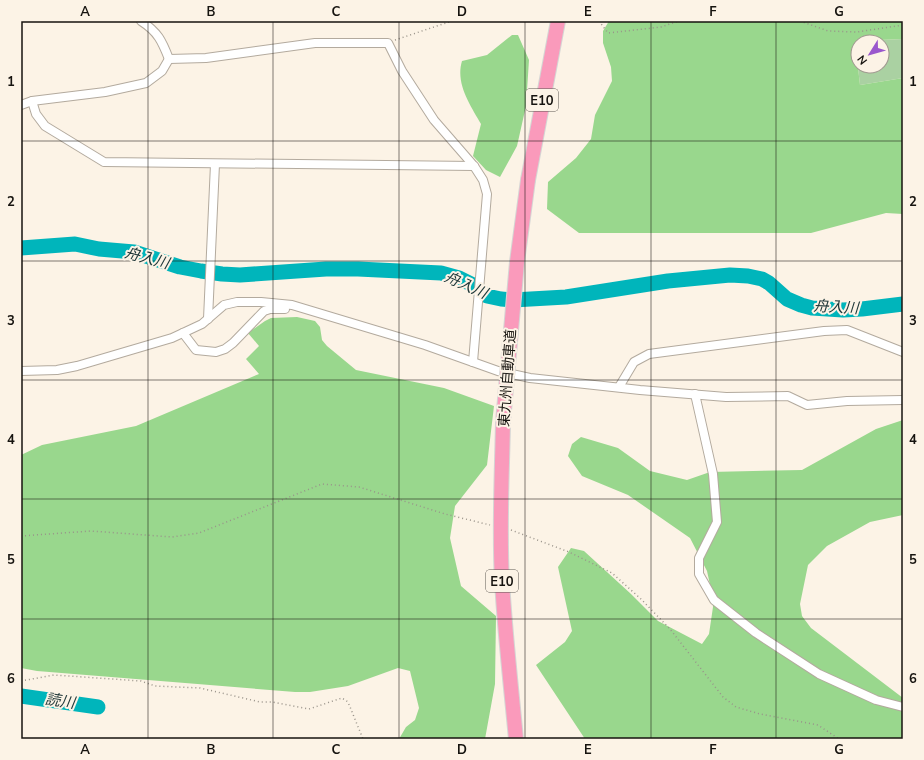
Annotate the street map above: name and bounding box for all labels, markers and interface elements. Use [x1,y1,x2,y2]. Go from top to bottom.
text: A [80,3,90,21]
text: B [207,3,216,21]
text: C [332,3,341,21]
text: D [457,3,467,21]
text: E [584,3,592,21]
text: F [709,3,717,21]
text: G [834,3,844,21]
north arrow [850,34,890,74]
text: N [854,52,871,68]
text: 1 [7,73,15,91]
text: 1 [909,73,917,91]
road number: E10 [526,89,558,111]
text: 2 [7,193,15,211]
text: 2 [909,193,917,211]
water label: 舟入川 [123,243,173,274]
water label: 舟入川 [441,267,492,304]
water label: 舟入川 [813,296,861,318]
text: 3 [7,312,15,330]
text: 3 [909,312,917,330]
street label: 東九州自動車道 [495,328,520,428]
text: 4 [7,431,15,449]
text: 4 [909,431,917,449]
text: 5 [7,551,15,569]
text: 5 [909,551,917,569]
road number: E10 [486,570,518,592]
text: 6 [7,670,15,688]
text: 6 [909,670,917,688]
water label: 読川 [44,689,78,713]
text: A [80,741,90,759]
text: B [207,741,216,759]
text: C [332,741,341,759]
text: D [457,741,467,759]
text: E [584,741,592,759]
text: F [709,741,717,759]
text: G [834,741,844,759]

